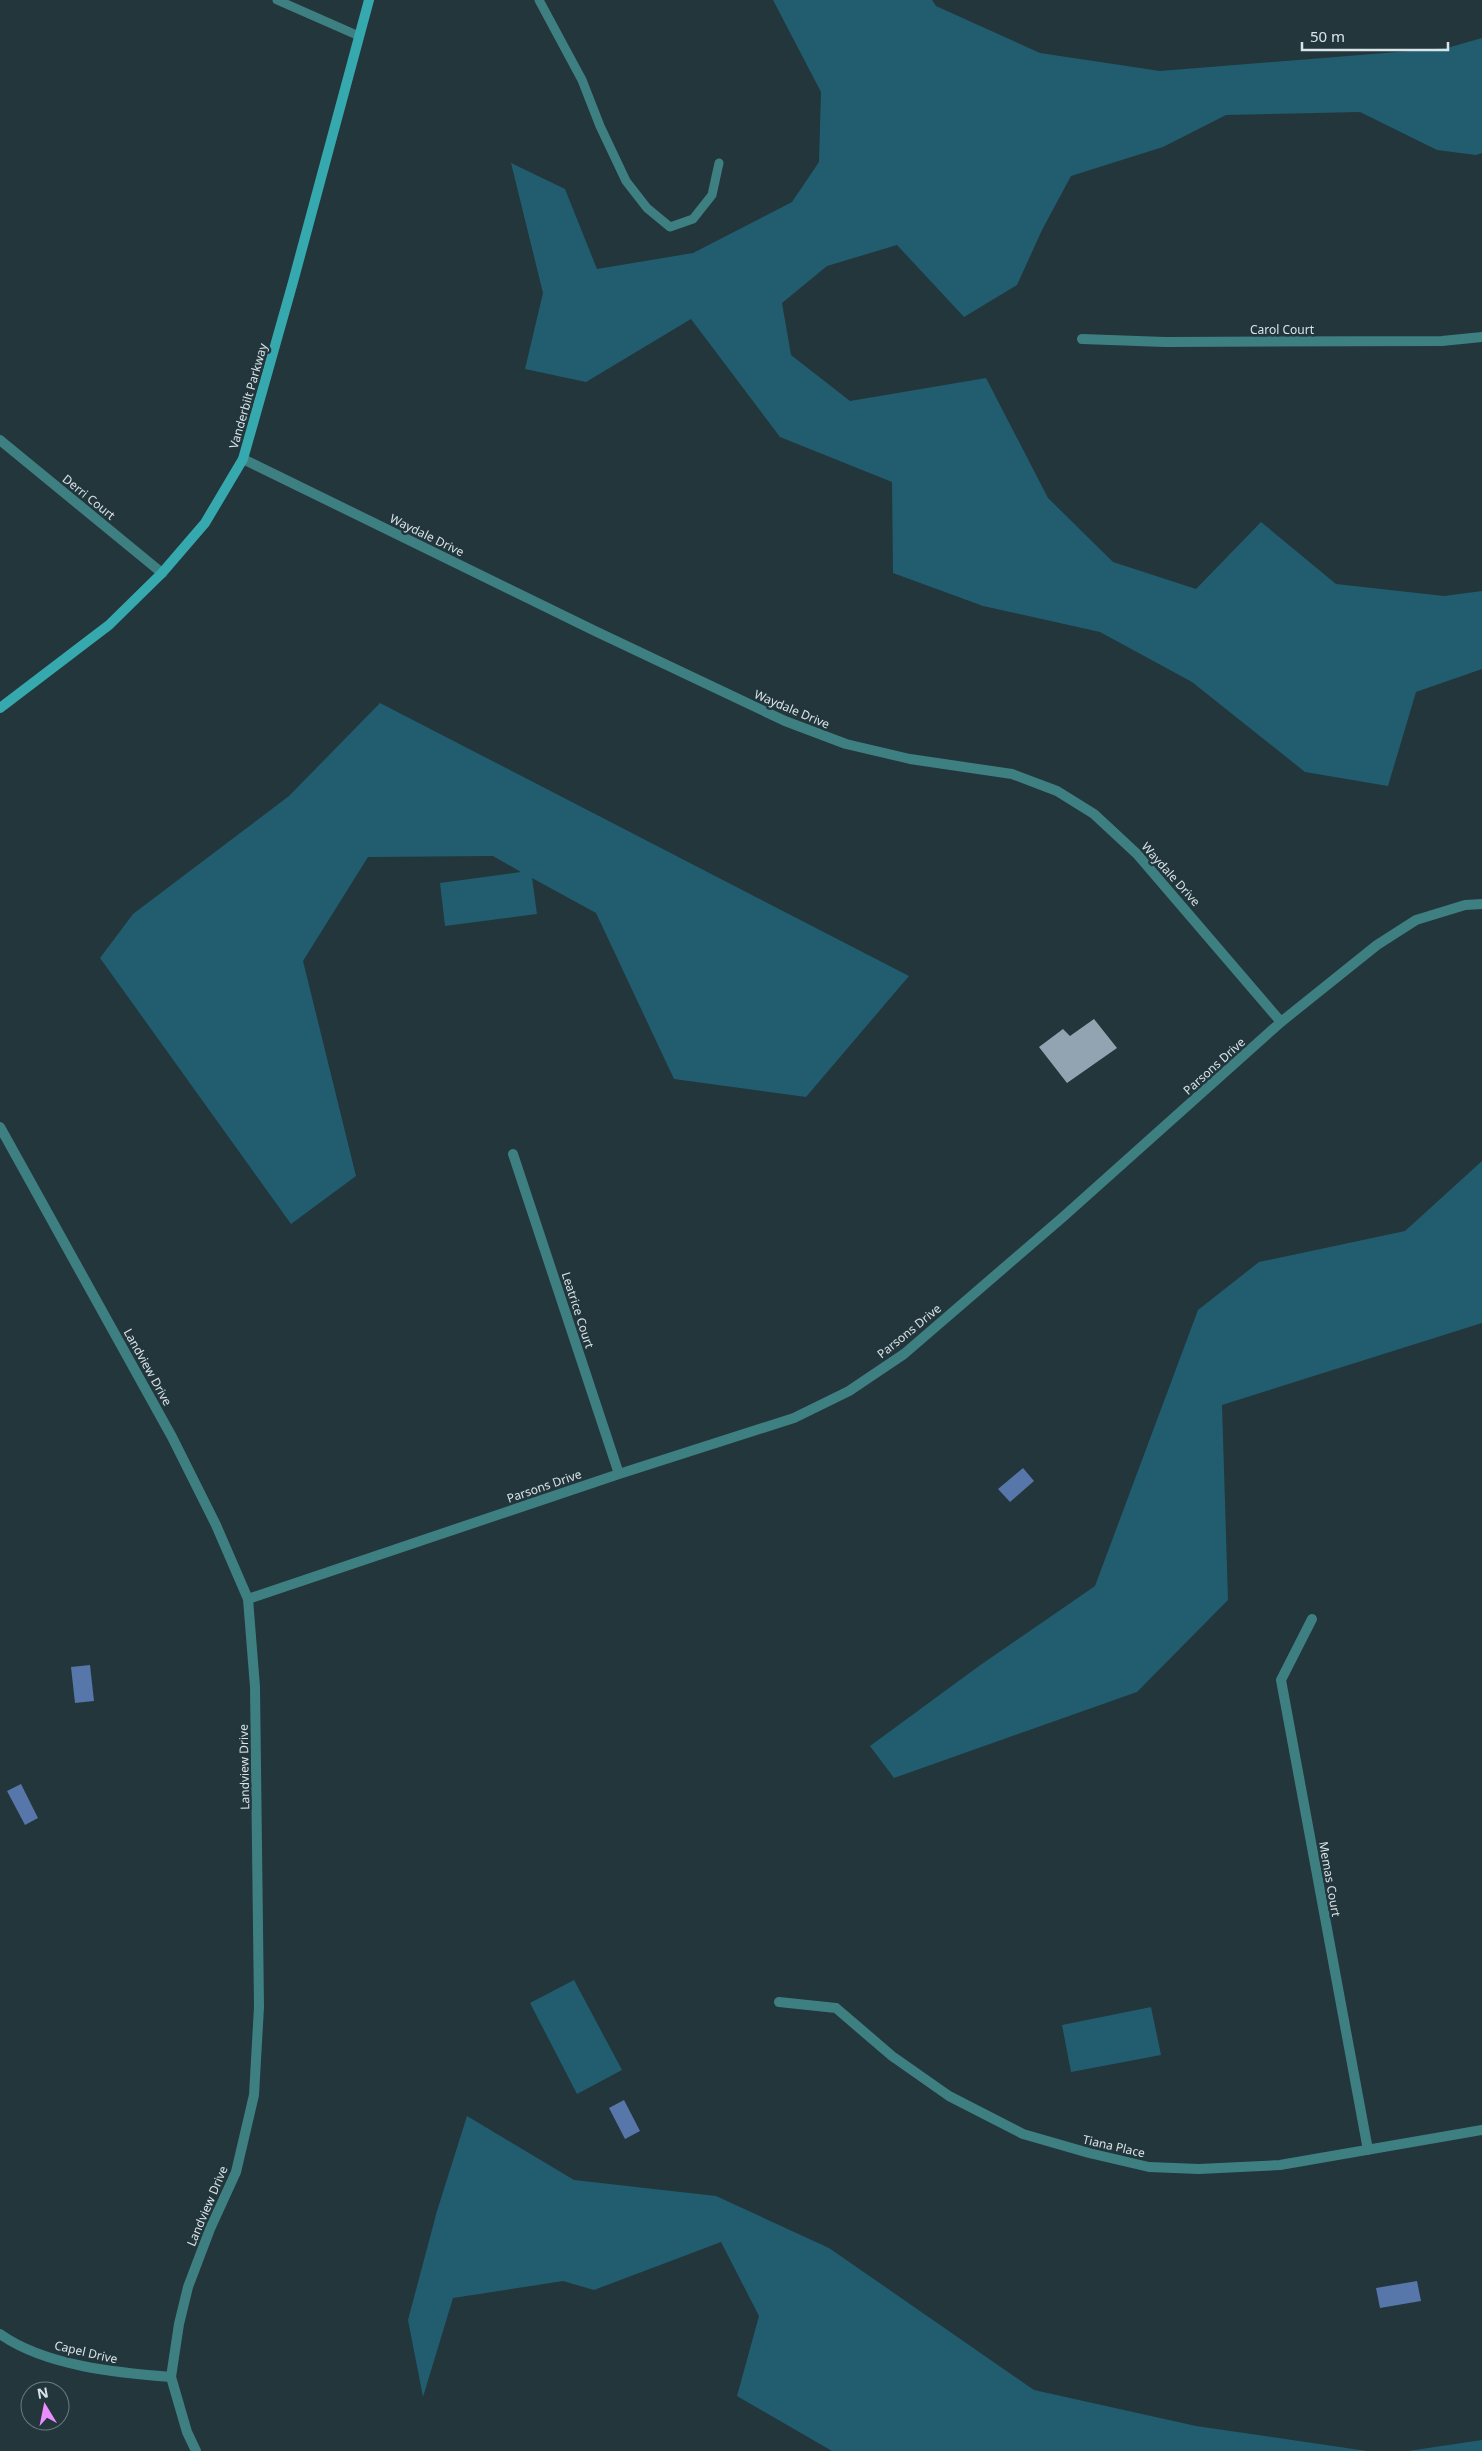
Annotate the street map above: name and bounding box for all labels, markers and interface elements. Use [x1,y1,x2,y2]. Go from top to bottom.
scale bar [1302,20,1448,52]
text: 50 m [1310,26,1345,46]
street label: Carol Court [1250,321,1315,338]
street label: Vanderbilt Parkway [225,340,271,451]
street label: Derri Court [59,471,119,524]
street label: Waydale Drive [387,510,467,560]
street label: Waydale Drive [752,685,833,733]
street label: Waydale Drive [1138,838,1204,910]
street label: Parsons Drive [1179,1033,1249,1098]
street label: Leatrice Court [558,1270,599,1351]
street label: Parsons Drive [873,1300,945,1362]
street label: Landview Drive [120,1325,176,1409]
street label: Parsons Drive [504,1465,584,1507]
street label: Landview Drive [235,1724,253,1810]
street label: Memas Court [1315,1840,1345,1919]
street label: Tiana Place [1081,2131,1147,2161]
street label: Landview Drive [182,2163,232,2249]
street label: Capel Drive [53,2336,119,2368]
north arrow [20,2381,70,2431]
text: N [35,2382,50,2403]

